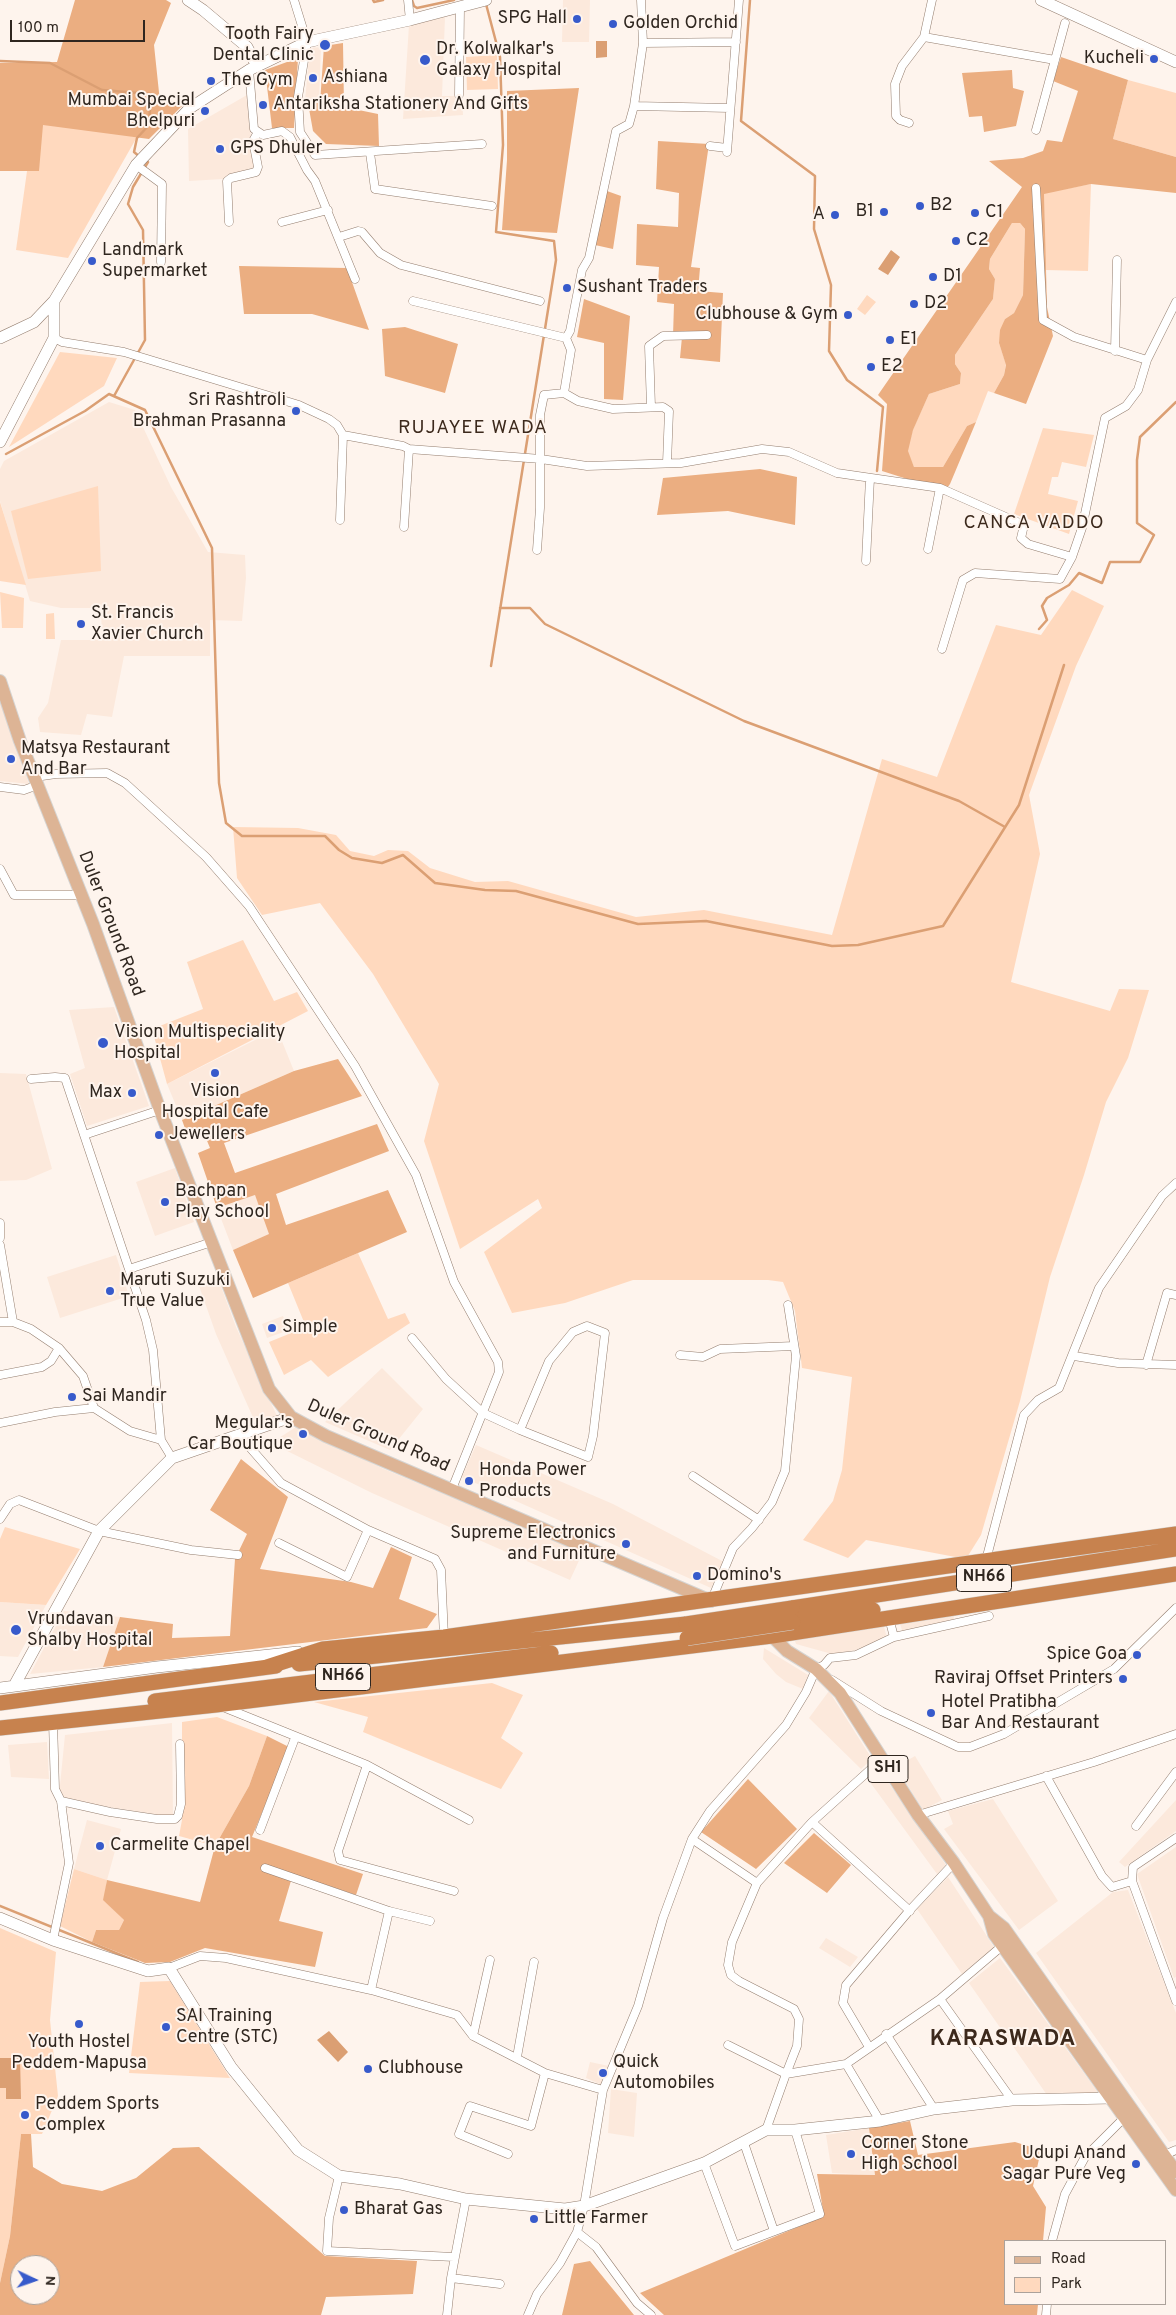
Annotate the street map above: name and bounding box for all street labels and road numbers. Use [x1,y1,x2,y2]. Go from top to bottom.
street label: Duler Ground Road [72,848,148,1000]
street label: Duler Ground Road [303,1396,453,1478]
road number: NH66 [956,1565,1012,1592]
road number: NH66 [316,1664,370,1690]
road number: SH1 [868,1756,908,1782]

